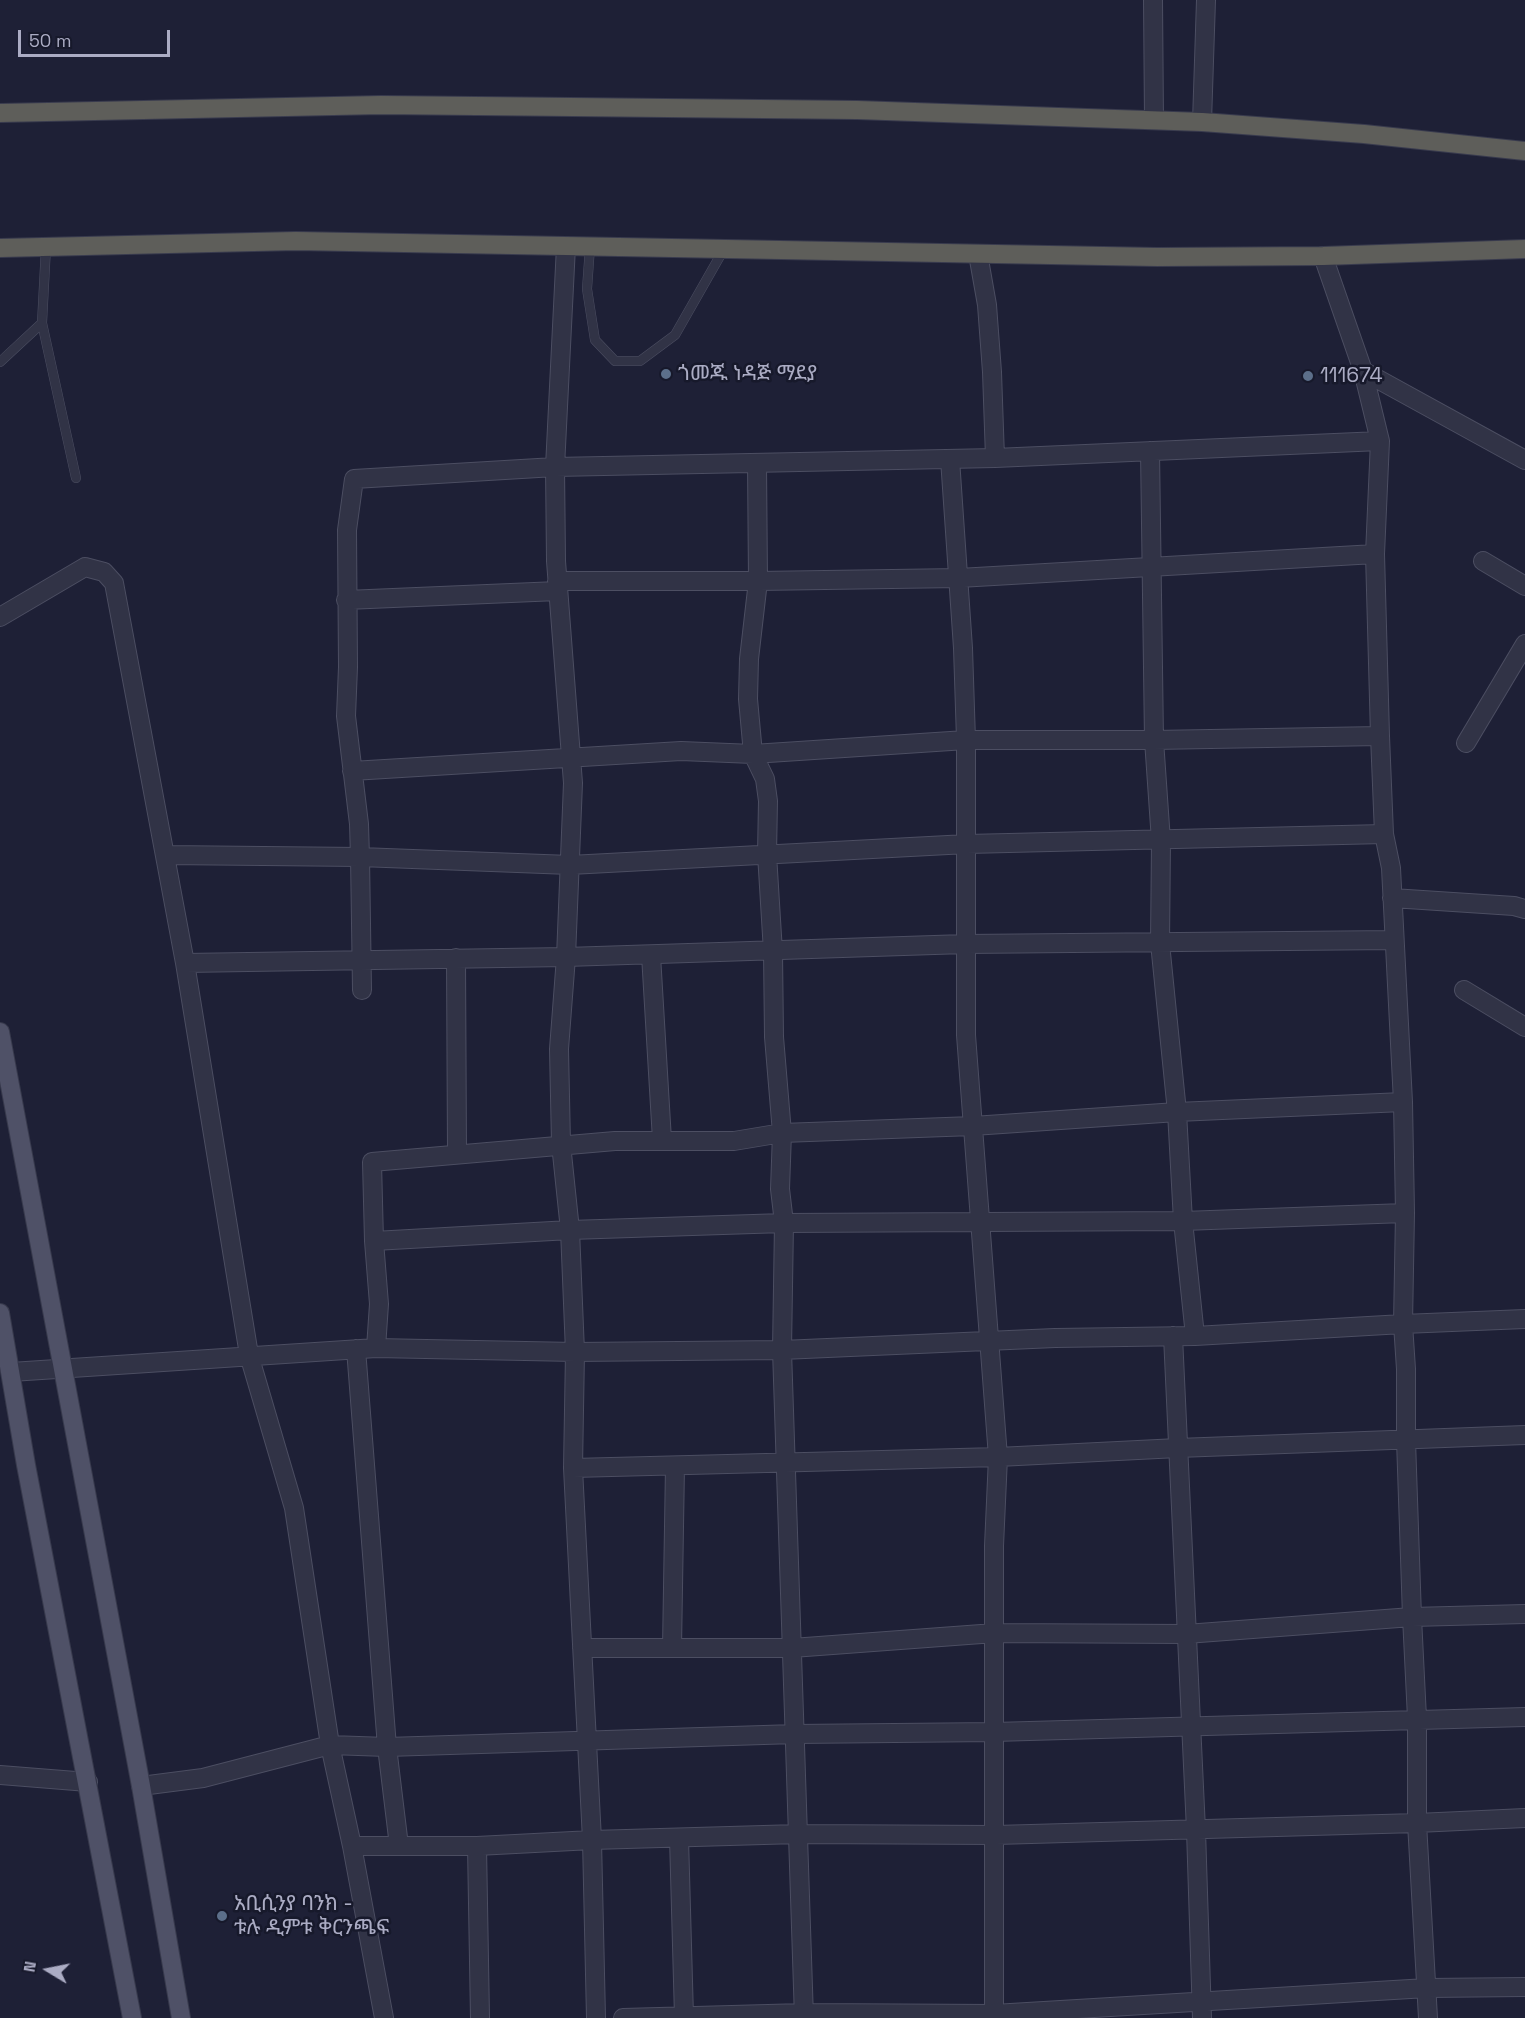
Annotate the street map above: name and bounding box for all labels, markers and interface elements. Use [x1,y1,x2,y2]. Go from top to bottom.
scale bar [21,18,172,56]
text: 50 m [29,29,71,52]
place label: ጎመጁ ነዳጅ ማደያ [678,361,817,387]
place label: 111674 [1320,363,1383,389]
marker: ጎመጁ ነዳጅ ማደያ [659,367,673,381]
marker: 111674 [1301,369,1315,383]
place label: አቢሲንያ ባንክ - ቱሉ ዲምቱ ቅርንጫፍ [234,1891,389,1941]
marker: አቢሲንያ ባንክ - ቱሉ ዲምቱ ቅርንጫፍ [215,1909,229,1923]
north arrow [18,1940,78,2000]
text: N [19,1960,41,1974]

